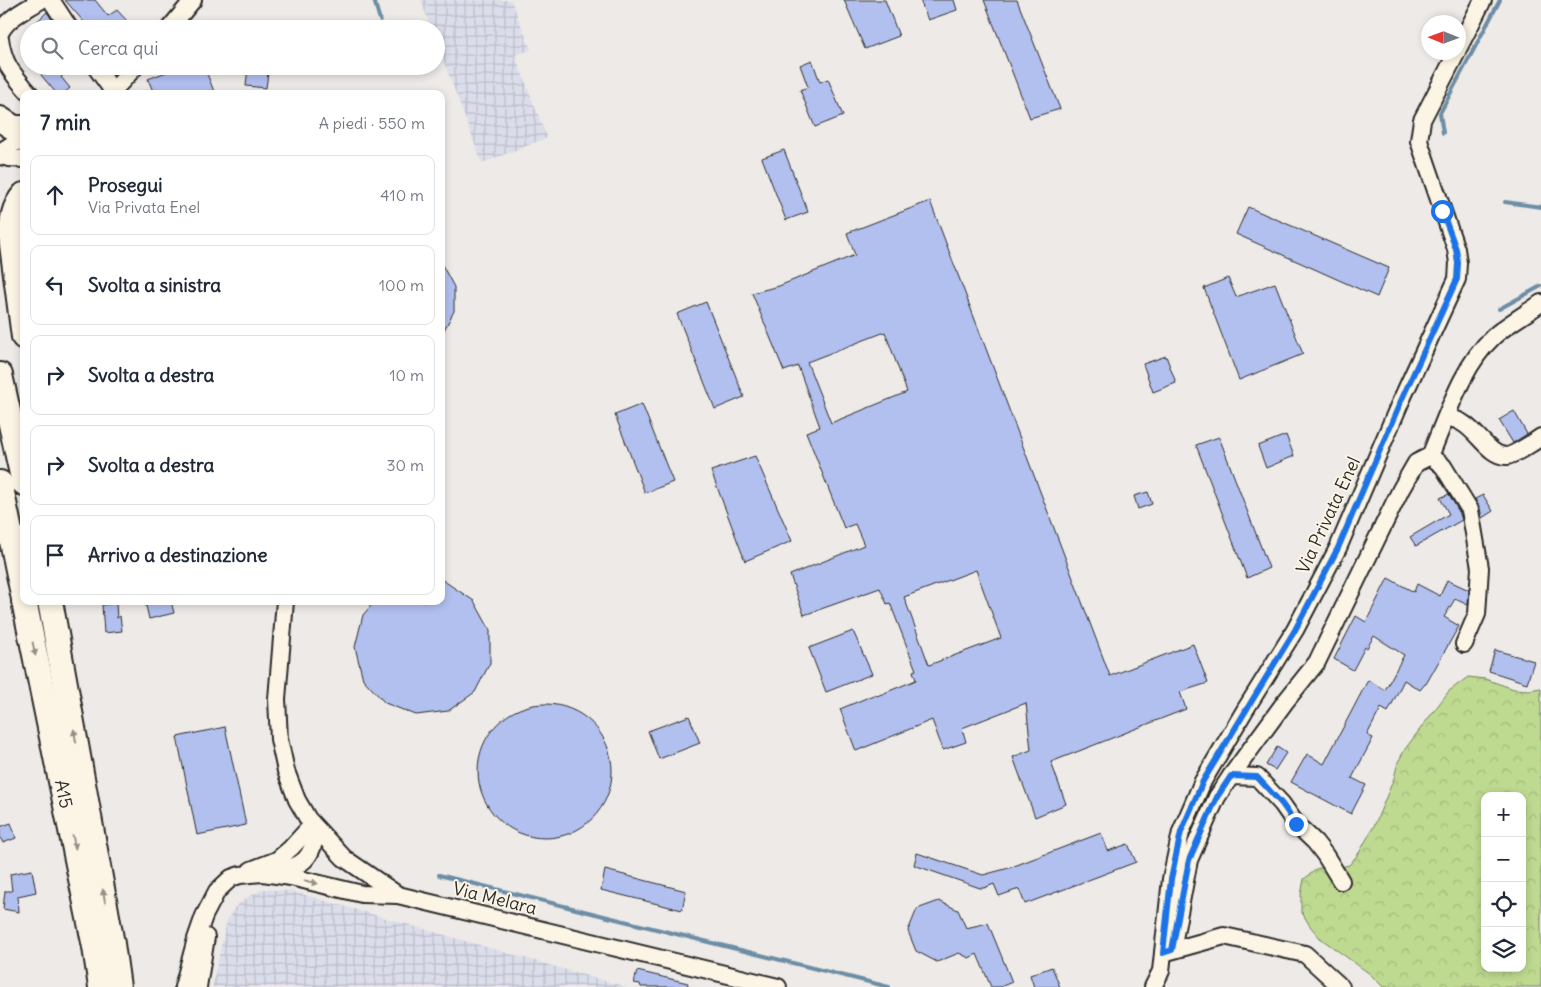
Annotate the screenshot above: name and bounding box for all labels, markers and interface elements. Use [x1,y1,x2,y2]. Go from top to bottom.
north arrow [1421,15,1466,60]
search box [20,20,445,75]
icon: search [38,34,66,62]
text: Cerca qui [78,36,159,60]
text: 7 min [40,109,91,136]
text: A piedi · 550 m [319,113,425,133]
text: Prosegui [88,173,163,197]
icon: ahead [41,181,69,209]
text: 410 m [380,185,424,205]
text: Via Privata Enel [88,197,200,217]
route start [1431,200,1454,223]
icon: left [41,271,69,299]
text: Svolta a sinistra [88,273,221,297]
text: 100 m [379,275,424,295]
icon: right [41,361,69,389]
text: Svolta a destra [88,363,214,387]
text: 10 m [389,365,424,385]
icon: right [41,451,69,479]
text: Svolta a destra [88,453,214,477]
street label: Via Privata Enel [1291,453,1365,577]
text: 30 m [387,455,424,475]
icon: arrive [41,541,69,569]
text: Arrivo a destinazione [88,543,267,567]
one-way arrow [30,641,38,657]
one-way arrow [71,727,79,743]
street label: A15 [50,778,78,810]
map controls [1481,792,1526,972]
button: + [1481,792,1526,837]
route end [1285,813,1308,836]
one-way arrow [70,835,78,850]
button: − [1481,837,1526,882]
street label: Via Melara [451,876,539,920]
one-way arrow [304,878,319,886]
button: locate [1481,882,1526,927]
one-way arrow [99,887,107,903]
button: layers [1481,927,1526,972]

